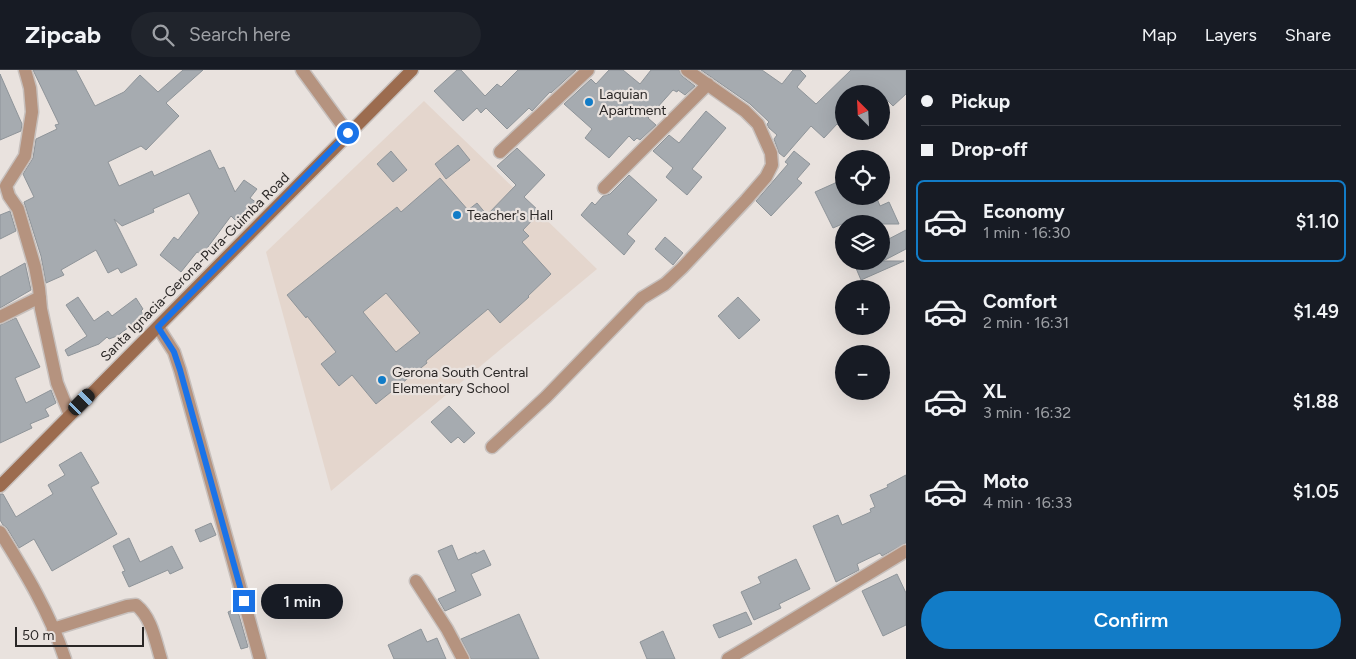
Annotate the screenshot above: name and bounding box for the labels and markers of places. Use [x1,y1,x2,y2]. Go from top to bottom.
place label: Laquian Apartment [599,86,667,119]
marker: Laquian Apartment [583,96,595,108]
place label: Teacher's Hall [467,207,553,224]
marker: Teacher's Hall [451,209,463,221]
place label: Gerona South Central Elementary School [392,364,528,397]
marker: Gerona South Central Elementary School [376,374,388,386]

